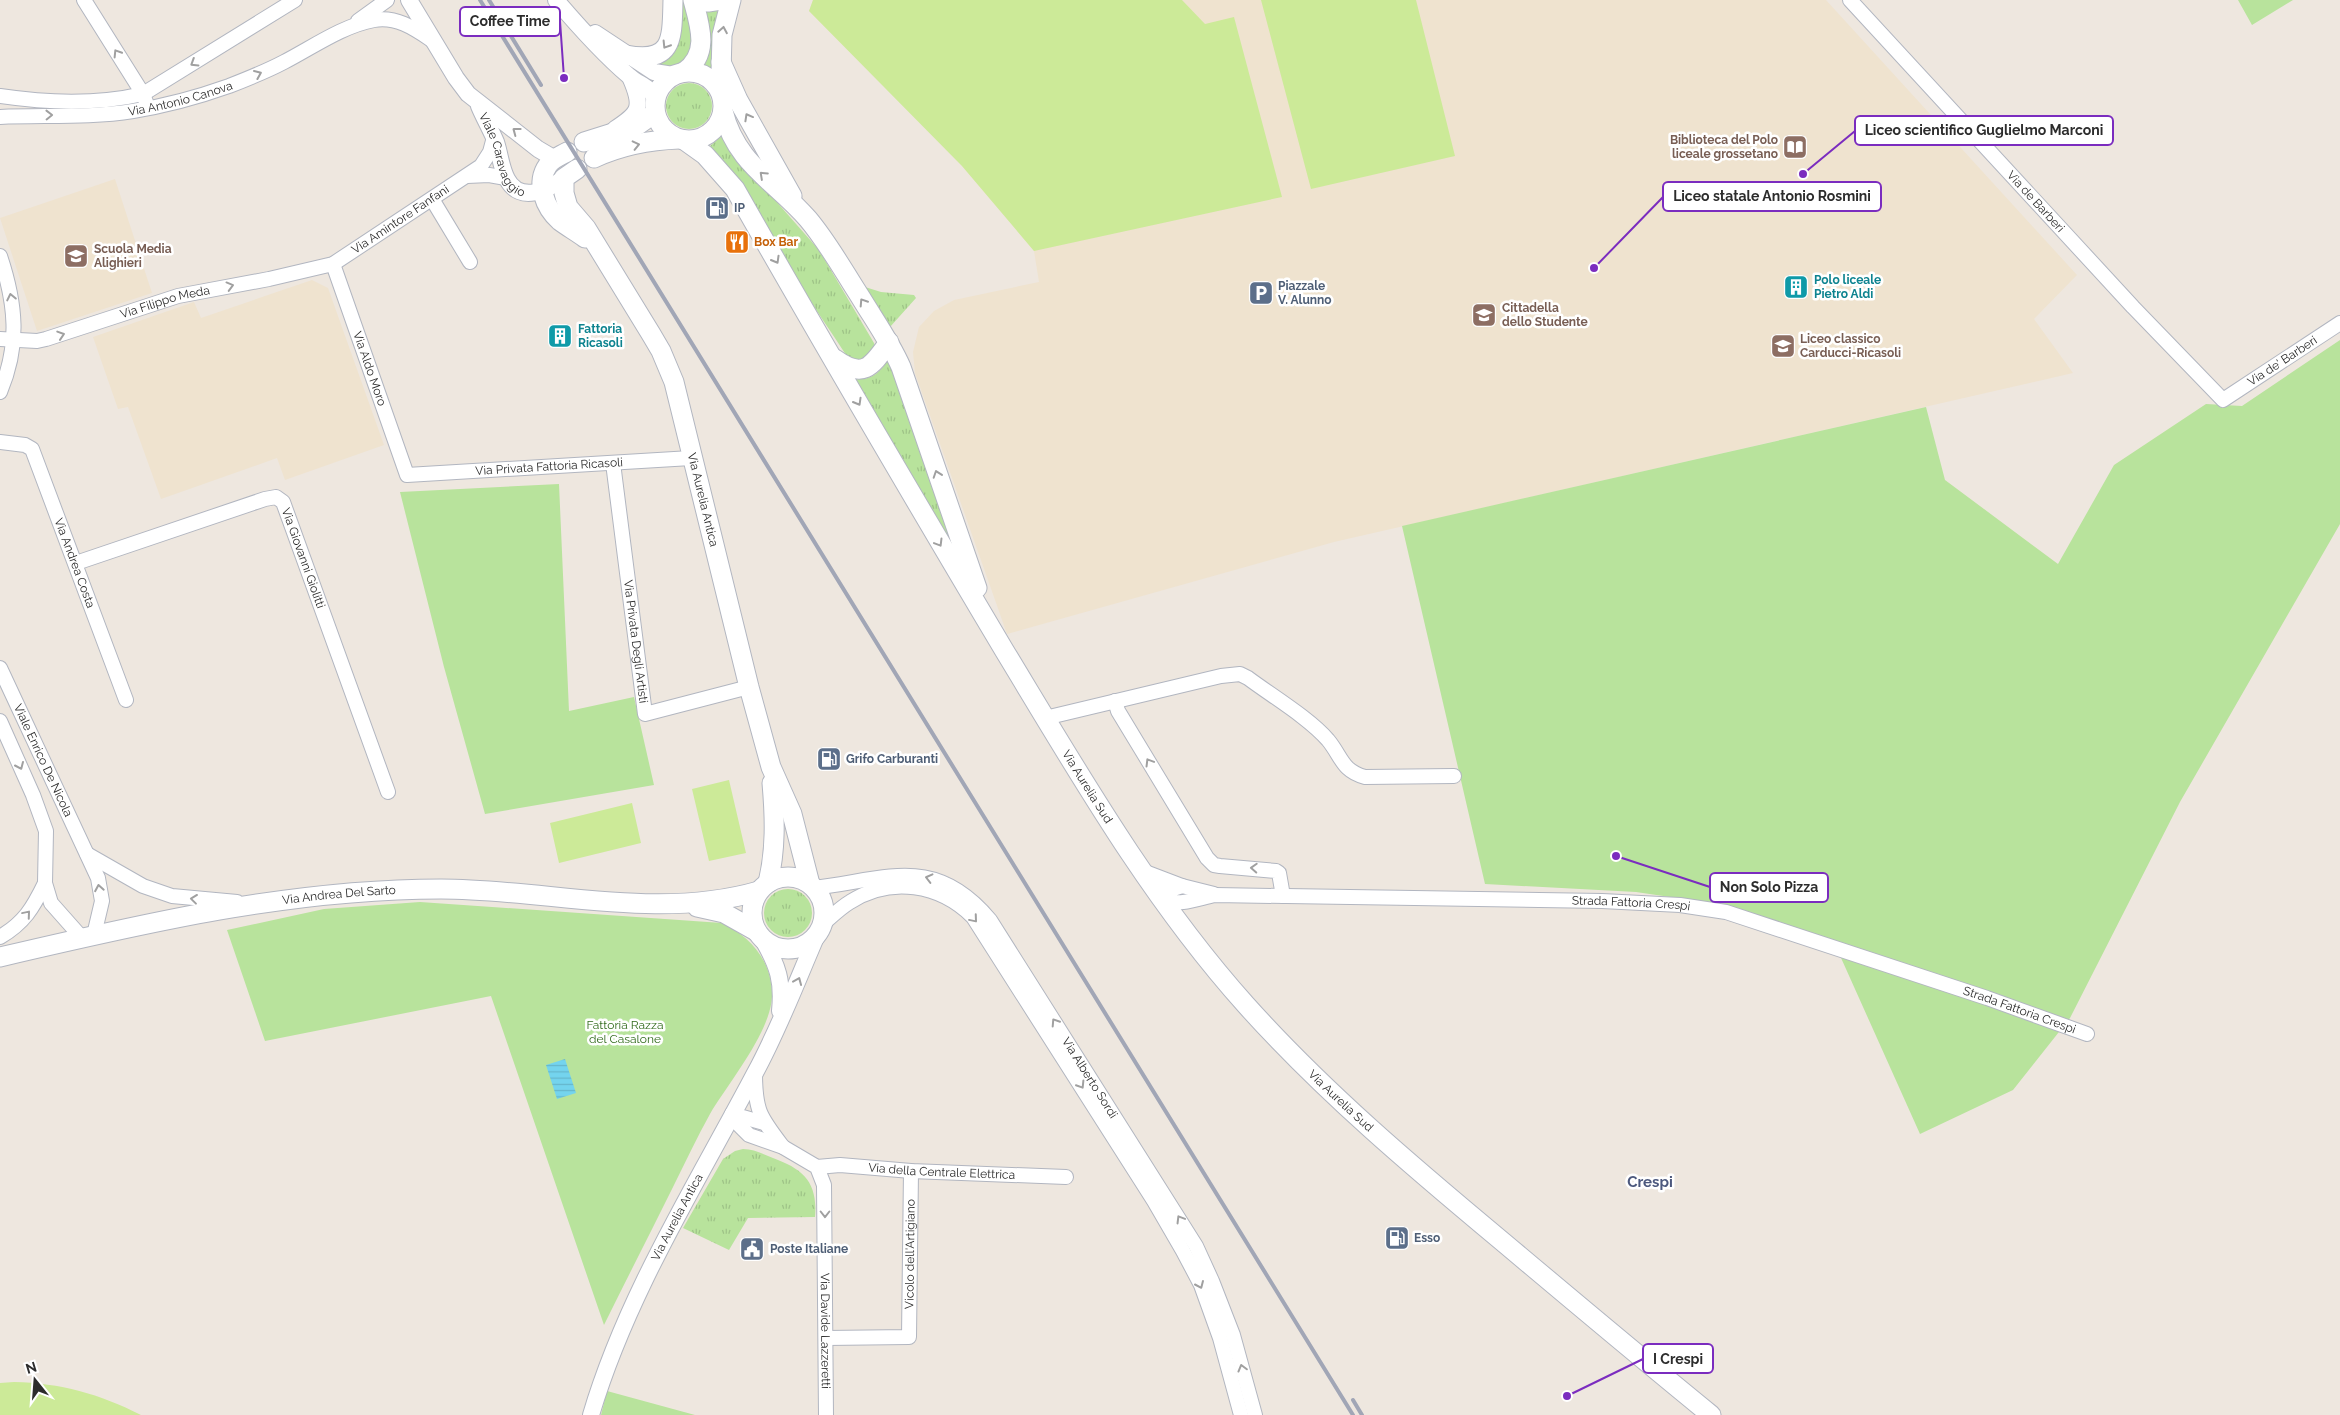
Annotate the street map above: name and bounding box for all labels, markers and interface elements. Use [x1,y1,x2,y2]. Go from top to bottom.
callout: Coffee Time [460,7,560,36]
text: Coffee Time [470,13,551,29]
one-way arrow [718,26,728,35]
one-way arrow [663,39,673,48]
one-way arrow [114,49,124,58]
one-way arrow [190,56,199,66]
one-way arrow [253,69,262,80]
street label: Via Antonio Canova [127,78,234,119]
one-way arrow [45,110,53,120]
street label: Viale Caravaggio [476,110,527,200]
one-way arrow [744,114,754,123]
callout: Liceo scientifico Guglielmo Marconi [1855,116,2113,145]
text: Liceo scientifico Guglielmo Marconi [1865,122,2103,138]
one-way arrow [512,128,521,137]
place label: Biblioteca del Polo liceale grossetano [1670,133,1778,161]
library icon: Biblioteca del Polo liceale grossetano [1782,134,1808,160]
one-way arrow [631,140,640,151]
street label: Via de Barberi [2004,168,2067,235]
one-way arrow [759,172,768,181]
street label: Via Amintore Fanfani [349,182,452,257]
callout: Liceo statale Antonio Rosmini [1663,182,1881,211]
text: Liceo statale Antonio Rosmini [1673,188,1871,204]
fuel station icon: IP [704,195,730,221]
place label: IP [734,201,745,215]
restaurant icon: Box Bar [724,229,750,255]
place label: Box Bar [754,235,798,249]
place label: Scuola Media Alighieri [94,242,172,270]
school or university icon: Scuola Media Alighieri [63,243,89,269]
one-way arrow [770,255,780,264]
place label: Polo liceale Pietro Aldi [1814,273,1881,301]
building icon: Polo liceale Pietro Aldi [1783,274,1809,300]
place label: Piazzale V. Alunno [1278,279,1332,307]
parking icon: Piazzale V. Alunno [1248,280,1274,306]
one-way arrow [225,282,233,292]
street label: Via Filippo Meda [118,283,211,321]
one-way arrow [7,293,17,302]
one-way arrow [859,298,869,307]
place label: Cittadella dello Studente [1502,301,1588,329]
school or university icon: Cittadella dello Studente [1471,302,1497,328]
place label: Fattoria Ricasoli [578,322,623,350]
building icon: Fattoria Ricasoli [547,323,573,349]
one-way arrow [57,330,65,340]
street label: Via Aldo Moro [350,330,389,408]
place label: Liceo classico Carducci-Ricasoli [1800,332,1901,360]
school or university icon: Liceo classico Carducci-Ricasoli [1770,333,1796,359]
street label: Via de' Barberi [2245,333,2320,389]
one-way arrow [852,397,862,406]
street label: Via Aurelia Antica [685,451,721,548]
street label: Via Privata Fattoria Ricasoli [475,455,623,478]
one-way arrow [933,470,943,479]
street label: Via Giovanni Giolitti [279,506,328,610]
street label: Via Andrea Costa [51,516,98,610]
one-way arrow [933,538,942,547]
street label: Via Privata Degli Artisti [621,579,651,704]
street label: Viale Enrico De Nicola [11,702,75,819]
fuel station icon: Grifo Carburanti [816,746,842,772]
street label: Via Aurelia Sud [1059,748,1115,826]
place label: Grifo Carburanti [846,752,938,766]
one-way arrow [1145,759,1155,768]
one-way arrow [14,761,24,770]
one-way arrow [1250,863,1258,874]
one-way arrow [925,873,933,883]
callout: Non Solo Pizza [1710,873,1828,902]
text: Non Solo Pizza [1720,879,1818,895]
one-way arrow [95,883,105,892]
street label: Via Andrea Del Sarto [281,883,396,907]
one-way arrow [190,894,198,905]
street label: Strada Fattoria Crespi [1572,894,1691,913]
one-way arrow [21,911,30,920]
one-way arrow [968,914,977,923]
one-way arrow [791,977,802,986]
street label: Strada Fattoria Crespi [1961,984,2078,1036]
park label: Fattoria Razza del Casalone [587,1018,663,1046]
one-way arrow [1052,1019,1062,1028]
street label: Via Alberto Sordi [1059,1035,1120,1121]
street label: Via Aurelia Sud [1305,1067,1376,1134]
one-way arrow [1074,1080,1084,1089]
street label: Via della Centrale Elettrica [868,1160,1015,1182]
street label: Via Aurelia Antica [648,1171,706,1263]
district label: Crespi [1627,1173,1673,1191]
street label: Vicolo dell'Artigiano [902,1199,918,1309]
one-way arrow [820,1211,830,1219]
one-way arrow [1176,1215,1186,1224]
fuel station icon: Esso [1384,1225,1410,1251]
place label: Esso [1414,1231,1440,1245]
public building icon: Poste Italiane [739,1236,765,1262]
place label: Poste Italiane [770,1242,848,1256]
street label: Via Davide Lazzeretti [818,1273,833,1389]
one-way arrow [1194,1280,1205,1289]
callout: I Crespi [1643,1344,1713,1373]
text: I Crespi [1653,1351,1703,1367]
north arrow [10,1355,60,1405]
text: N [24,1358,39,1377]
one-way arrow [1238,1364,1248,1373]

